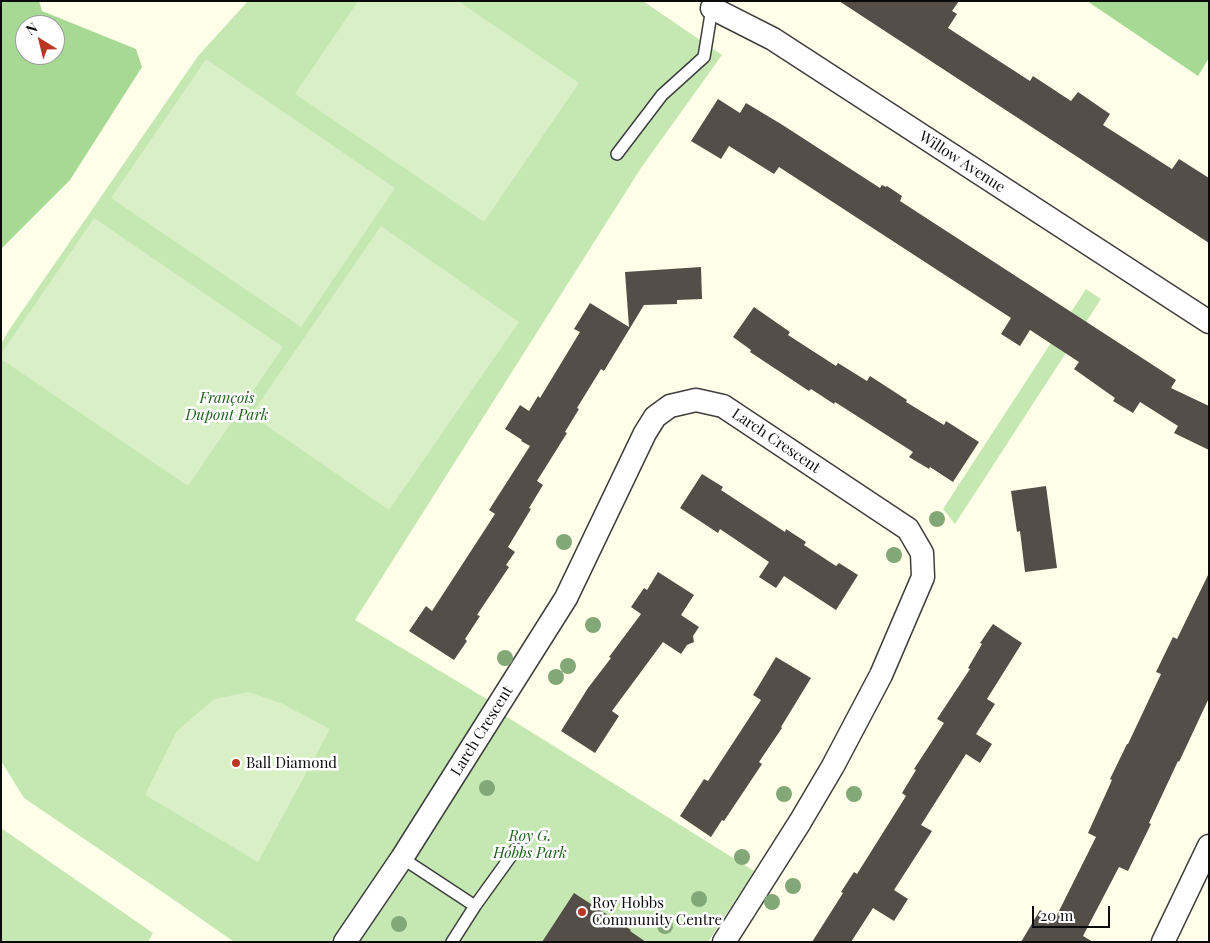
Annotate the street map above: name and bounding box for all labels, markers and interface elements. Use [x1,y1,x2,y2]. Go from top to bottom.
north arrow [15,15,65,65]
text: N [22,18,41,39]
street label: Willow Avenue [916,128,1008,196]
park label: François Dupont Park [185,389,269,424]
street label: Larch Crescent [728,405,824,477]
street label: Larch Crescent [447,683,517,779]
place label: Ball Diamond [246,754,337,772]
marker: Ball Diamond [230,757,242,769]
park label: Roy G. Hobbs Park [493,827,567,862]
place label: Roy Hobbs Community Centre [592,894,722,929]
scale bar [1035,896,1112,928]
text: 20 m [1040,905,1073,925]
marker: Roy Hobbs Community Centre [576,906,588,918]

